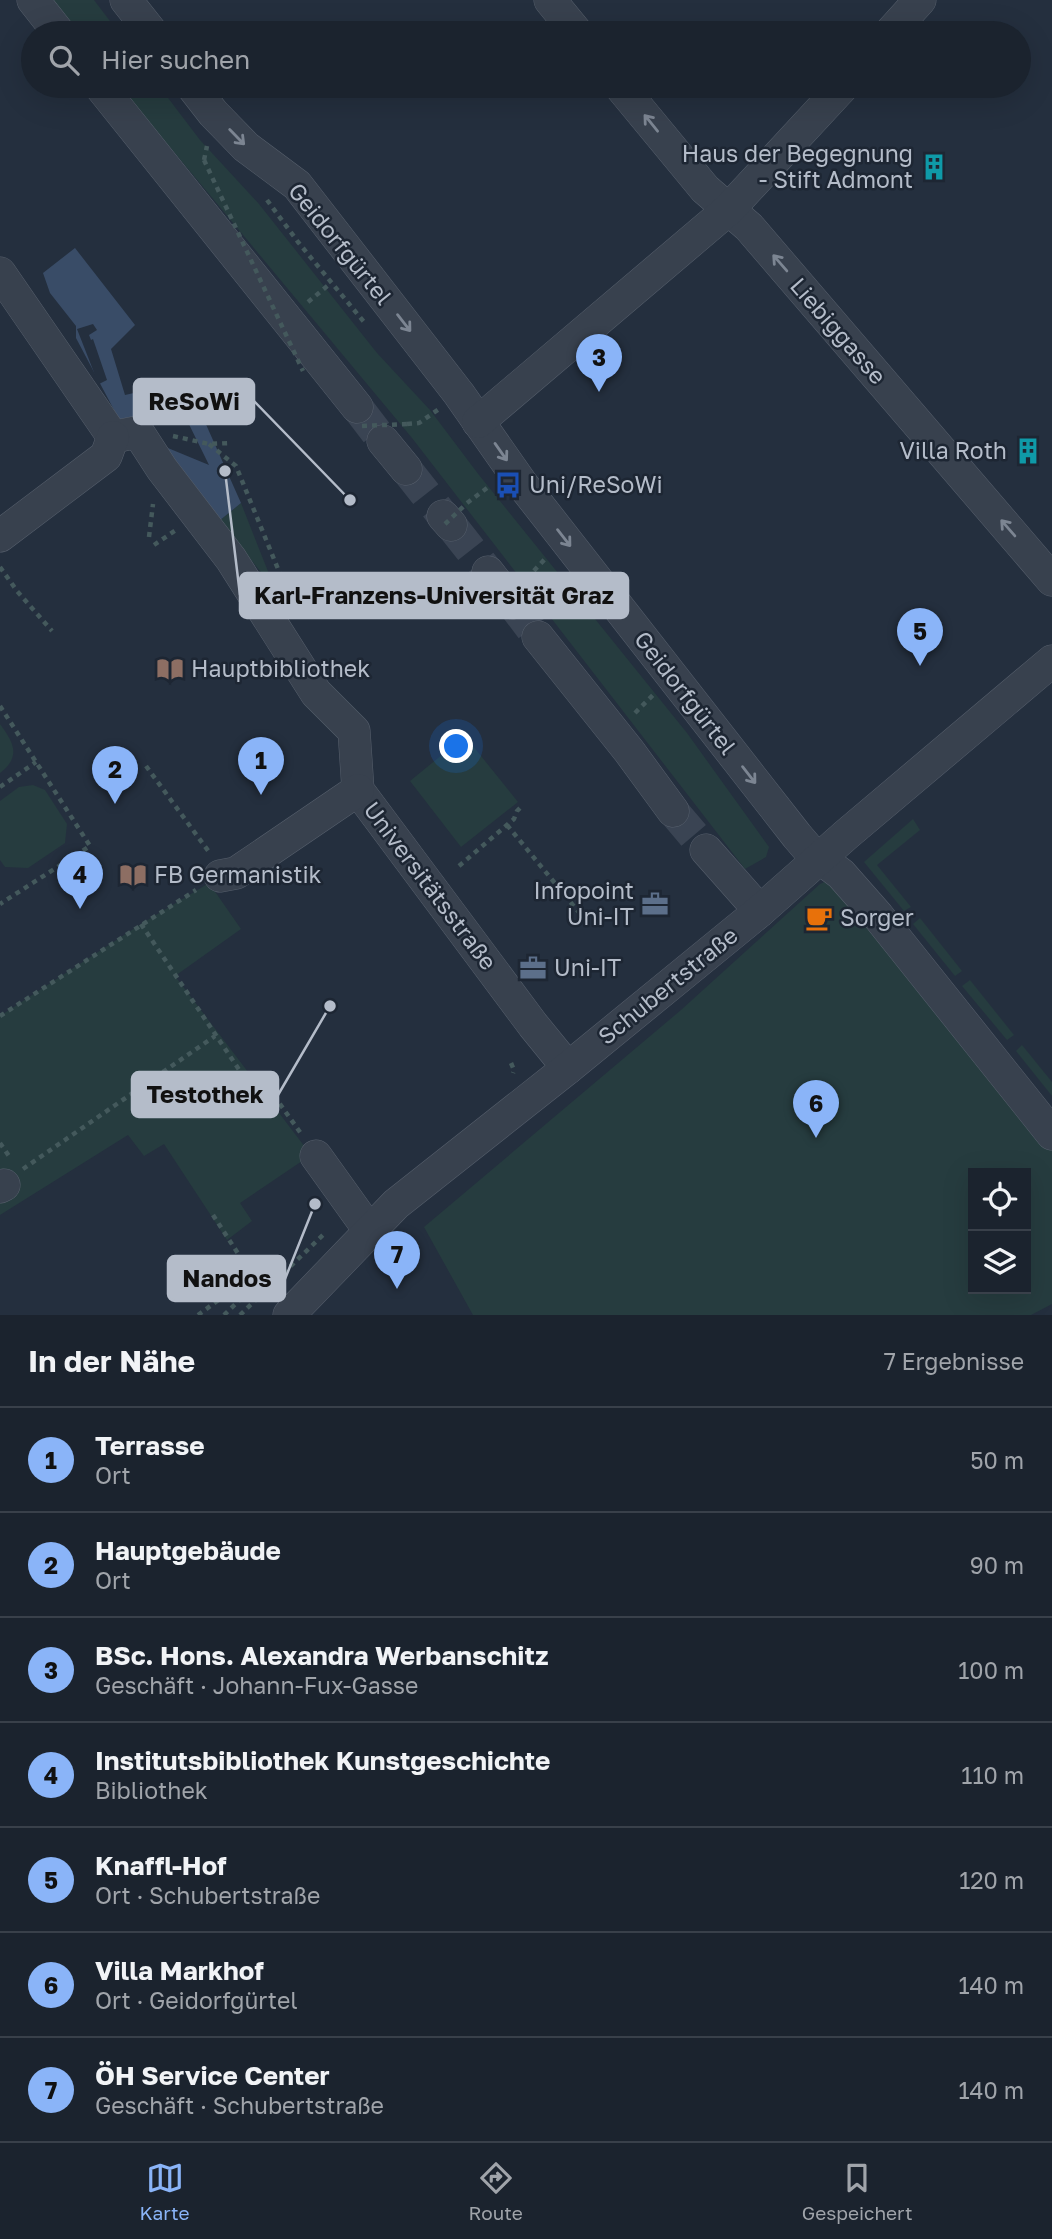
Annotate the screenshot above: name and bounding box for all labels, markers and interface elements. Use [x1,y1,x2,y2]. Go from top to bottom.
search box [21,21,1031,98]
icon: search [45,41,83,79]
text: Hier suchen [101,44,250,75]
one-way arrow [643,114,659,132]
one-way arrow [228,129,245,146]
place label: Haus der Begegnung - Stift Admont [682,139,913,193]
building icon: Haus der Begegnung - Stift Admont [919,152,949,182]
street label: Geidorfgürtel [283,177,398,310]
one-way arrow [772,254,788,272]
street label: Liebiggasse [785,271,893,389]
one-way arrow [397,314,412,332]
pin: 3 [576,334,622,392]
callout: ReSoWi [134,379,254,424]
text: ReSoWi [148,386,240,415]
place label: Villa Roth [899,436,1007,464]
building icon: Villa Roth [1013,436,1043,466]
one-way arrow [494,442,508,461]
bus stop icon: Uni/ReSoWi [493,470,523,500]
place label: Uni/ReSoWi [529,470,663,498]
one-way arrow [1000,519,1016,537]
one-way arrow [556,528,571,546]
callout: Karl-Franzens-Universität Graz [240,573,628,618]
text: Karl-Franzens-Universität Graz [254,580,614,609]
pin: 5 [897,608,943,666]
street label: Geidorfgürtel [629,625,743,760]
library icon: Hauptbibliothek [155,654,185,684]
place label: Hauptbibliothek [191,654,370,682]
your location [439,729,473,763]
pin: 1 [238,737,284,795]
pin: 2 [92,746,138,804]
one-way arrow [742,765,757,783]
street label: Universitätsstraße [358,796,503,975]
pin: 4 [57,851,103,909]
library icon: FB Germanistik [118,860,148,890]
place label: FB Germanistik [154,860,322,888]
place label: Infopoint Uni-IT [533,876,634,930]
office icon: Infopoint Uni-IT [640,889,670,919]
cafe icon: Sorger [804,903,834,933]
place label: Sorger [840,903,914,931]
street label: Schubertstraße [592,920,743,1050]
office icon: Uni-IT [518,953,548,983]
place label: Uni-IT [554,953,621,981]
callout: Testothek [132,1072,278,1117]
text: Testothek [146,1079,264,1108]
pin: 6 [793,1080,839,1138]
map controls [968,1168,1031,1294]
button: locate [968,1168,1031,1231]
pin: 7 [374,1231,420,1289]
button: layers [968,1231,1031,1294]
callout: Nandos [168,1256,285,1301]
text: Nandos [182,1263,272,1292]
text: In der Nähe [28,1343,195,1379]
text: 7 Ergebnisse [884,1347,1024,1375]
text: Terrasse [95,1430,205,1461]
text: 1 [45,1446,57,1474]
text: 50 m [970,1446,1024,1474]
text: Ort [95,1461,131,1489]
text: Hauptgebäude [95,1535,281,1566]
text: 2 [44,1551,58,1579]
text: 90 m [970,1551,1024,1579]
text: Ort [95,1566,131,1594]
text: BSc. Hons. Alexandra Werbanschitz [95,1640,549,1671]
text: 3 [44,1656,58,1684]
text: 100 m [958,1656,1024,1684]
text: Geschäft · Johann-Fux-Gasse [95,1671,418,1699]
text: Institutsbibliothek Kunstgeschichte [95,1745,550,1776]
text: 4 [44,1761,58,1789]
text: 110 m [961,1761,1024,1789]
text: Bibliothek [95,1776,208,1804]
text: Knaffl-Hof [95,1850,227,1881]
text: 5 [44,1866,58,1894]
text: 120 m [959,1866,1024,1894]
text: Ort · Schubertstraße [95,1881,320,1909]
text: Villa Markhof [95,1955,264,1986]
text: 6 [44,1971,58,1999]
text: 140 m [958,1971,1024,1999]
text: Ort · Geidorfgürtel [95,1986,298,2014]
text: ÖH Service Center [95,2060,330,2091]
text: 7 [45,2076,57,2104]
text: 140 m [958,2076,1024,2104]
text: Geschäft · Schubertstraße [95,2091,384,2119]
tab: Karte [139,2159,190,2224]
tab: Route [469,2159,523,2224]
tab: Gespeichert [802,2159,912,2224]

